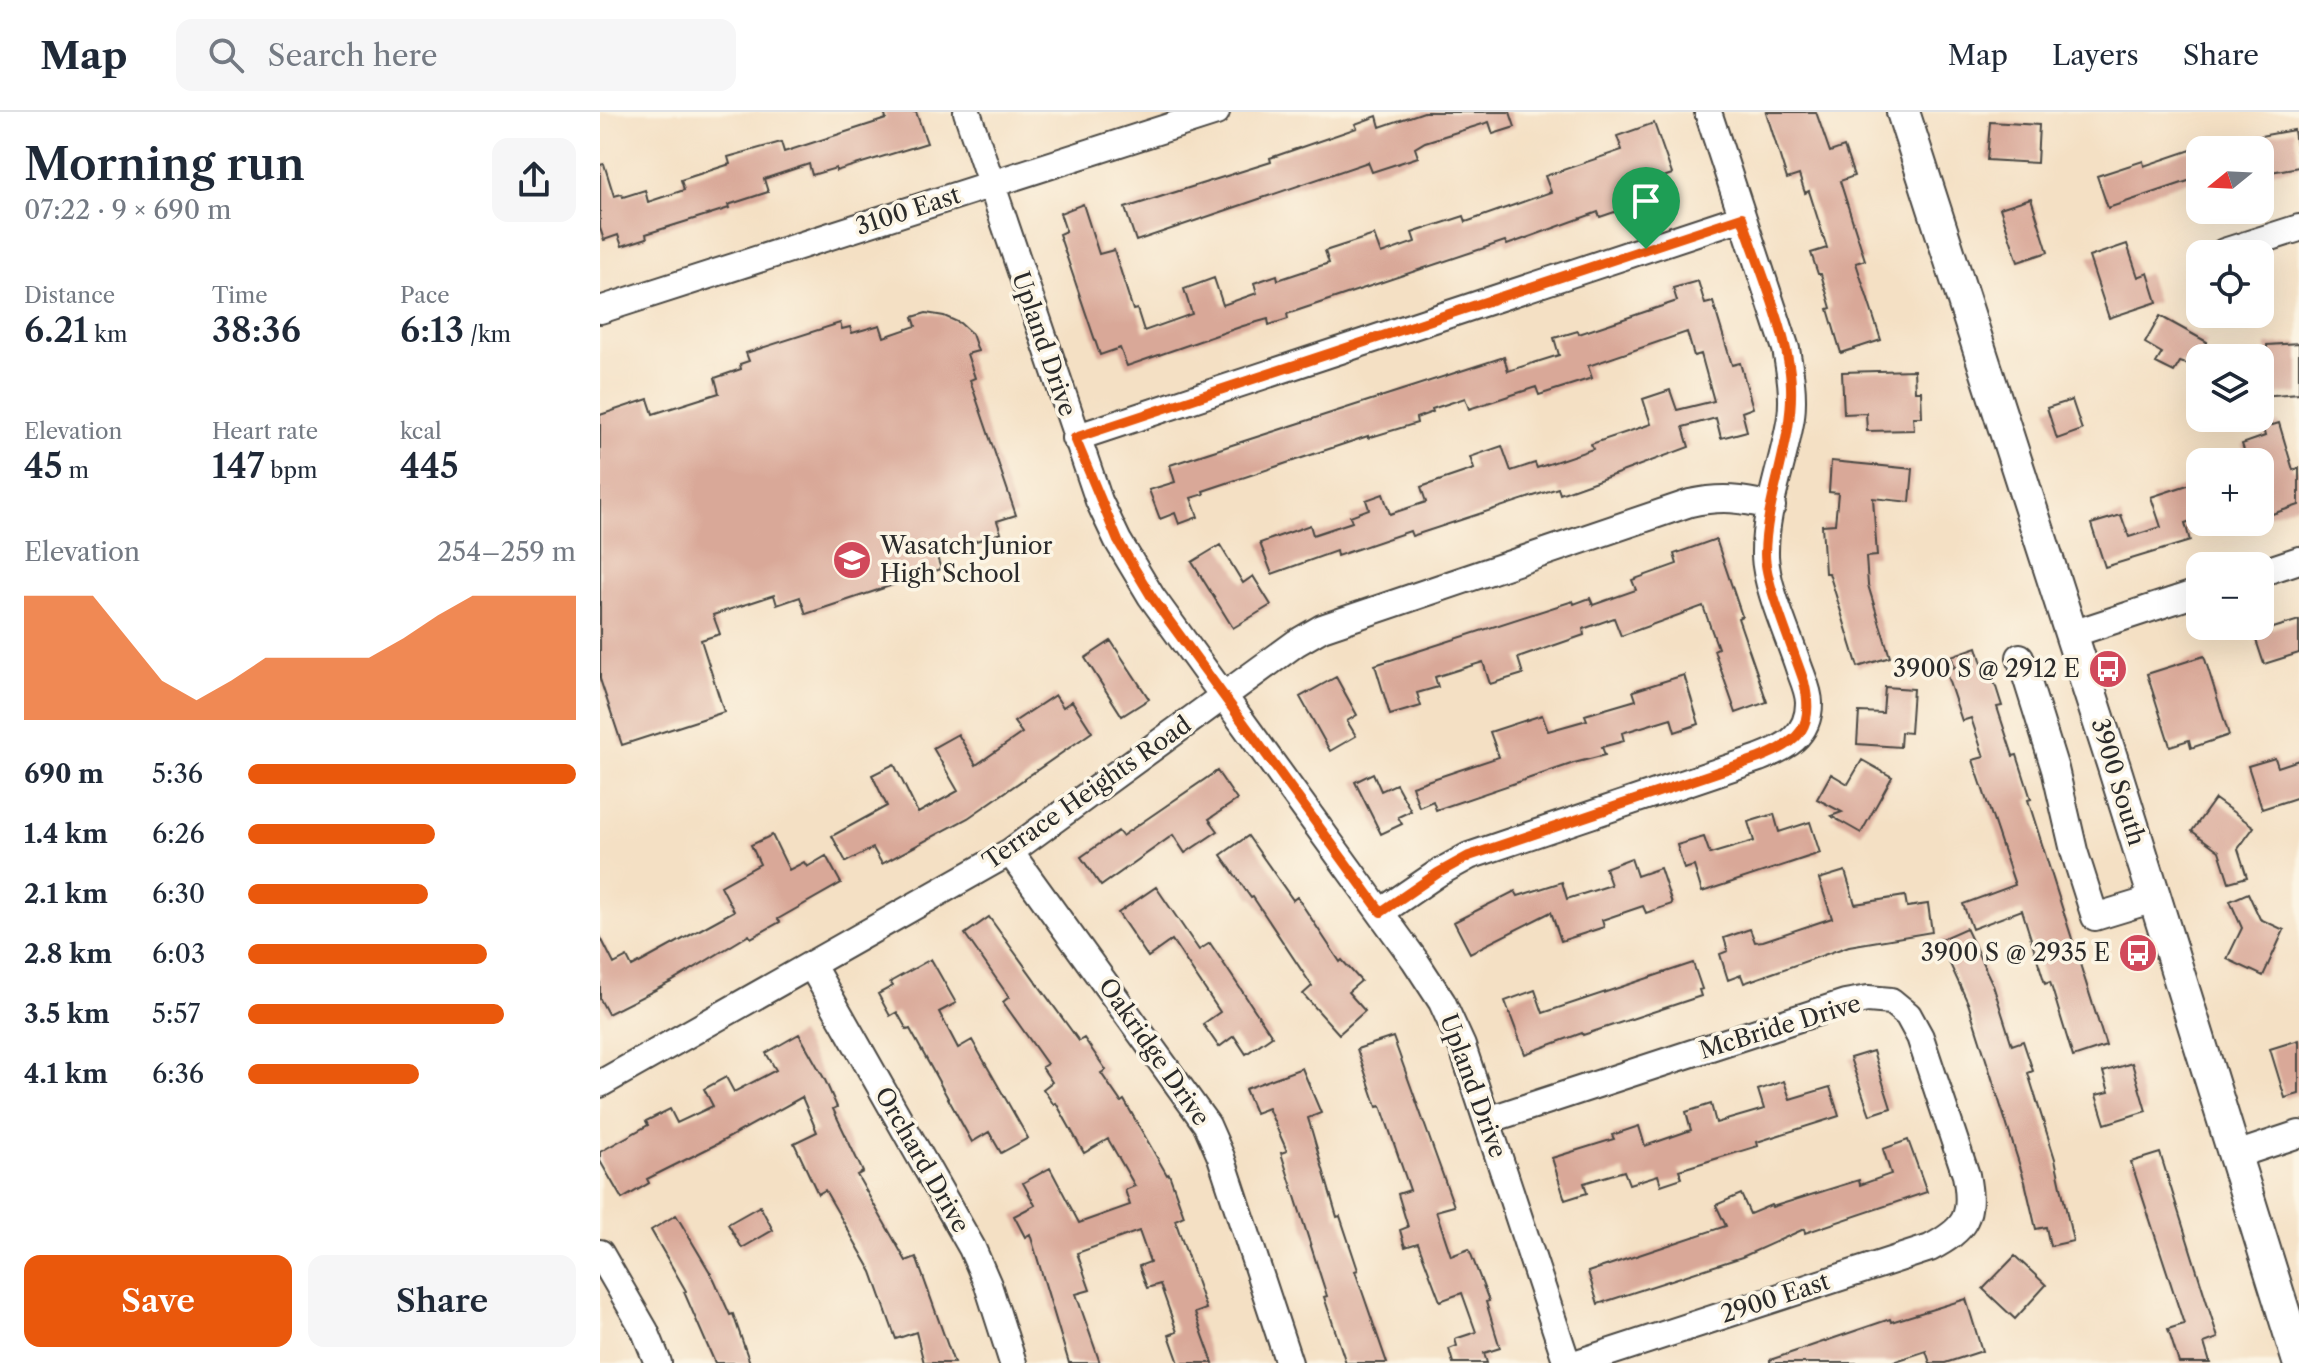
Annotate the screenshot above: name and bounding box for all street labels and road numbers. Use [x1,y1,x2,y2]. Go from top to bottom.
street label: 3100 East [852,180,964,241]
street label: Upland Drive [1006,268,1083,420]
street label: Terrace Heights Road [977,710,1197,875]
street label: 3900 South [2085,715,2152,849]
street label: Oakridge Drive [1093,972,1216,1131]
street label: McBride Drive [1696,988,1864,1065]
street label: Upland Drive [1434,1010,1513,1162]
street label: Orchard Drive [869,1082,976,1238]
street label: 2900 East [1717,1266,1833,1329]

